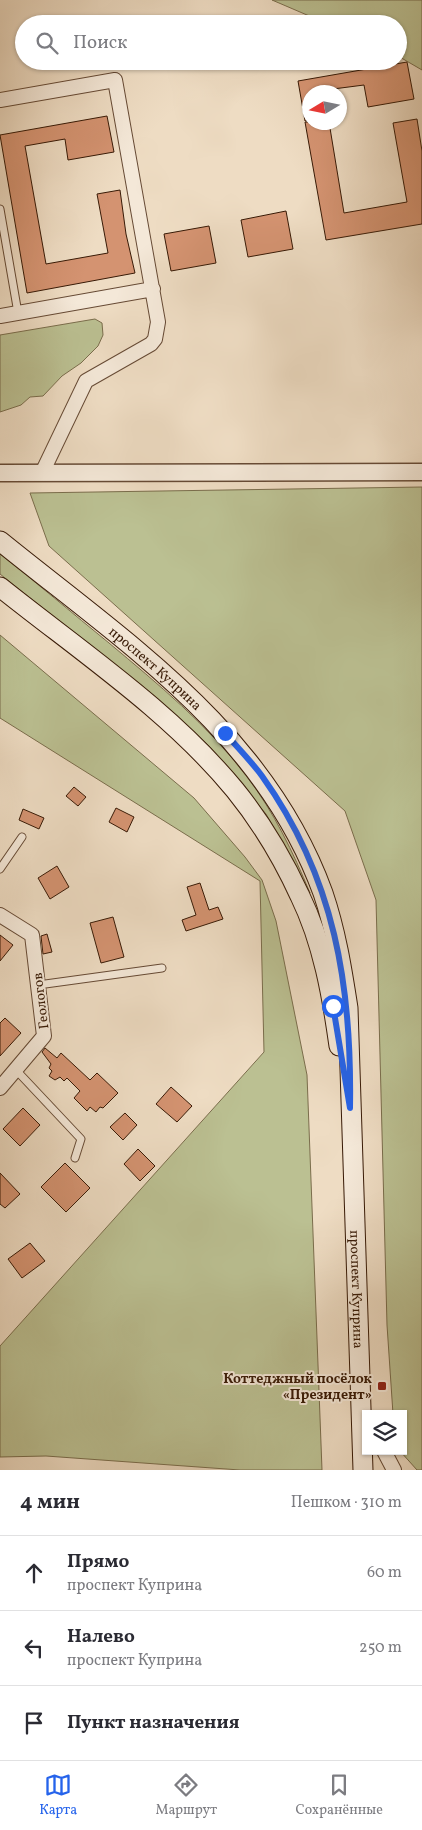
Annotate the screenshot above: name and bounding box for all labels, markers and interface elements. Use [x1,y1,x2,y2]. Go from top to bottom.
search box [15,15,407,70]
icon: search [33,29,61,57]
text: Поиск [73,30,127,56]
north arrow [302,85,347,130]
street label: проспект Куприна [104,623,205,715]
route end [214,722,237,745]
street label: Геологов [29,972,54,1030]
route start [322,995,345,1018]
street label: проспект Куприна [344,1230,367,1349]
place label: Коттеджный посёлок «Президент» [223,1370,373,1405]
marker: Коттеджный посёлок «Президент» [376,1380,388,1392]
map controls [362,1410,407,1455]
button: layers [362,1410,407,1455]
text: 4 мин [20,1488,80,1517]
text: Пешком · 310 m [291,1492,402,1514]
text: Прямо [67,1549,129,1575]
icon: ahead [20,1559,48,1587]
text: 60 m [367,1562,402,1584]
text: проспект Куприна [67,1575,202,1597]
text: Налево [67,1624,135,1650]
icon: left [20,1634,48,1662]
text: 250 m [359,1637,402,1659]
text: проспект Куприна [67,1650,202,1672]
icon: arrive [20,1709,48,1737]
text: Пункт назначения [67,1710,240,1736]
tab: Карта [39,1771,77,1820]
tab: Маршрут [155,1771,217,1820]
tab: Сохранённые [295,1771,383,1820]

